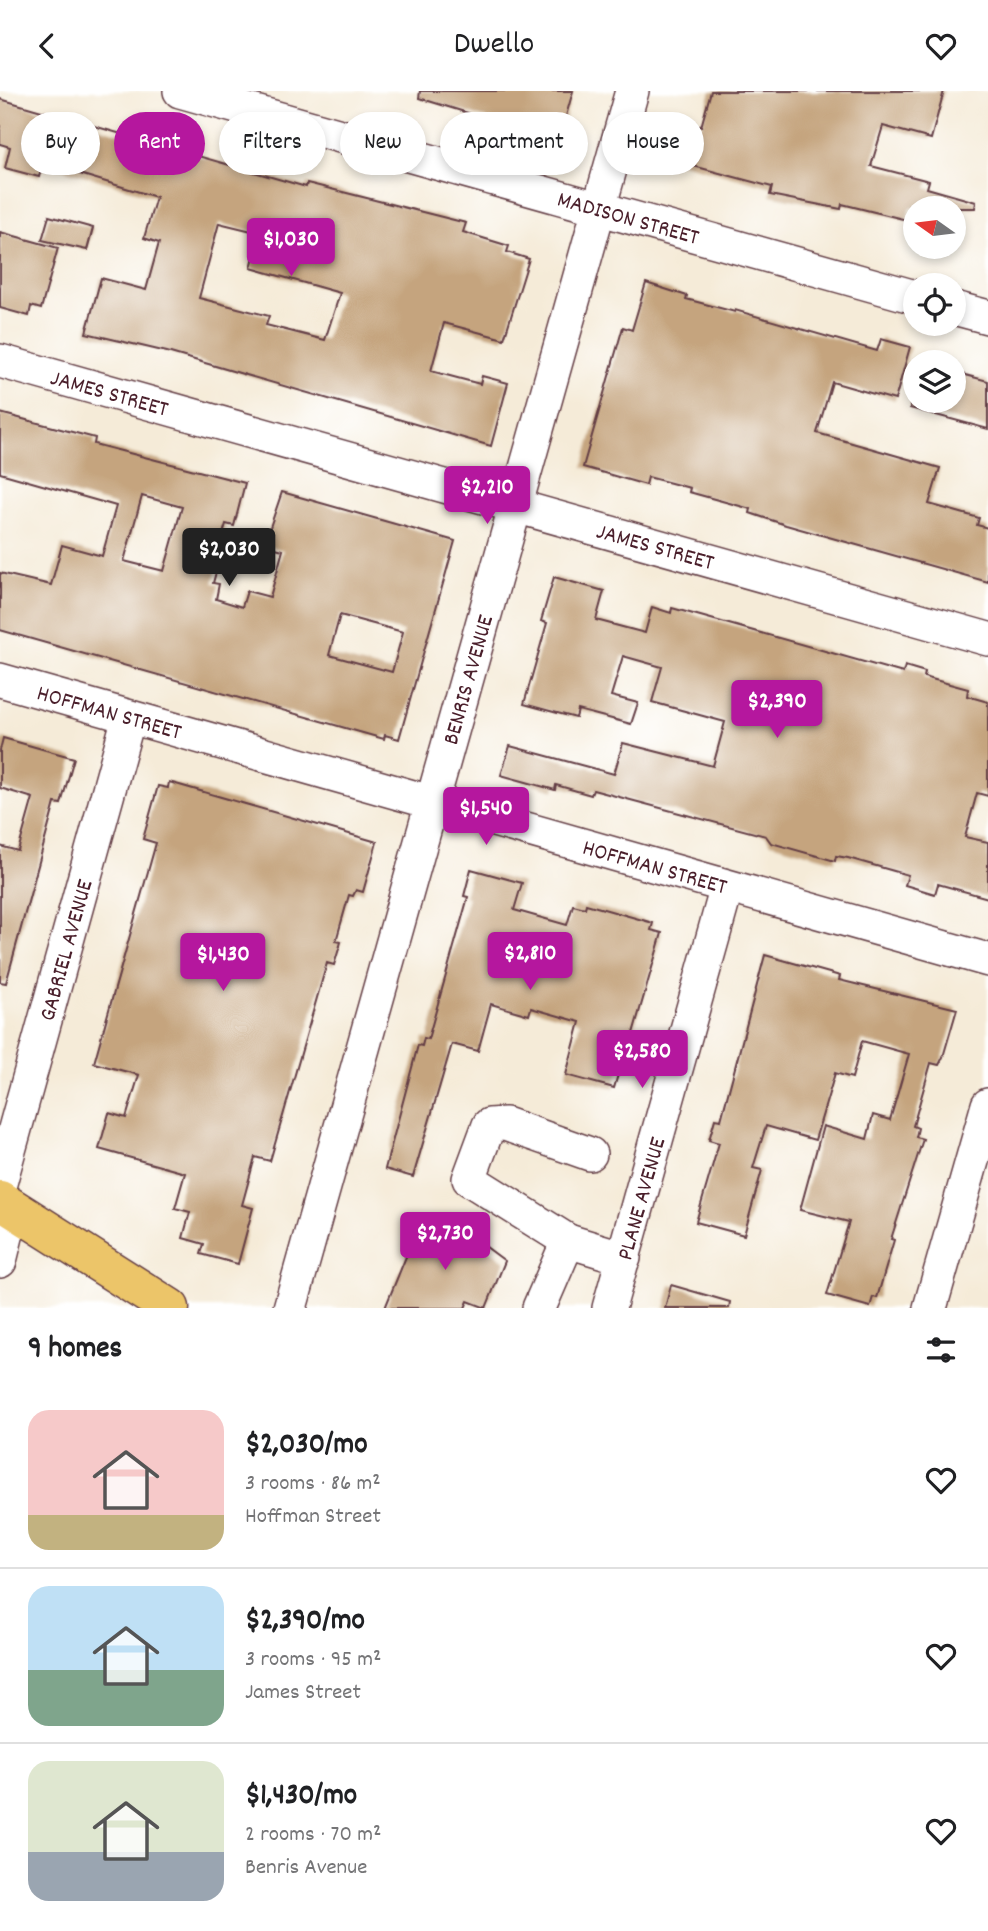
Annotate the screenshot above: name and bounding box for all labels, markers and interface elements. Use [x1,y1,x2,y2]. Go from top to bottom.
text: Dwello [454,23,534,69]
icon: back [28,27,66,65]
icon: heart [922,27,960,65]
chip: Buy [21,112,100,175]
chip: Rent [114,112,205,175]
chip: Filters [219,112,326,175]
chip: New [340,112,426,175]
chip: Apartment [440,112,588,175]
chip: House [602,112,704,175]
street label: MADISON STREET [553,185,702,256]
north arrow [903,196,966,259]
map controls [903,196,966,413]
pin: $1,030 [234,219,348,278]
text: $1,030 [263,224,319,257]
button: locate [903,273,966,336]
button: layers [903,350,966,413]
street label: JAMES STREET [46,363,171,428]
pin: $2,210 [430,467,544,526]
text: $2,210 [460,472,514,505]
street label: JAMES STREET [592,517,717,581]
pin: $2,030 [172,529,286,588]
text: $2,030 [198,534,260,567]
street label: BENRIS AVENUE [436,611,504,749]
street label: HOFFMAN STREET [33,678,185,751]
pin: $2,390 [720,681,834,740]
text: $2,390 [747,686,807,719]
pin: $1,540 [429,787,543,847]
text: $1,540 [459,793,513,826]
street label: HOFFMAN STREET [578,833,730,905]
street label: GABRIEL AVENUE [33,876,103,1025]
pin: $1,430 [166,933,280,993]
pin: $2,810 [473,933,587,992]
text: $2,810 [504,938,556,971]
text: $1,430 [196,939,250,972]
pin: $2,580 [585,1031,699,1090]
text: $2,580 [613,1036,671,1069]
street label: PLANE AVENUE [610,1133,676,1265]
pin: $2,730 [388,1213,502,1272]
text: $2,730 [416,1218,474,1251]
text: 9 homes [28,1329,122,1372]
icon: filters [922,1331,960,1369]
text: $2,030/mo [245,1425,368,1468]
icon: home [84,1438,168,1522]
icon: heart [922,1461,960,1499]
text: 3 rooms · 86 m² [245,1468,381,1501]
text: Hoffman Street [245,1501,381,1534]
text: $2,390/mo [245,1601,365,1644]
icon: home [84,1614,168,1698]
icon: heart [922,1637,960,1675]
text: 3 rooms · 95 m² [245,1644,381,1677]
text: James Street [245,1677,361,1710]
text: $1,430/mo [245,1776,357,1819]
icon: home [84,1789,168,1873]
icon: heart [922,1812,960,1850]
text: 2 rooms · 70 m² [245,1819,381,1852]
text: Benris Avenue [245,1852,367,1885]

